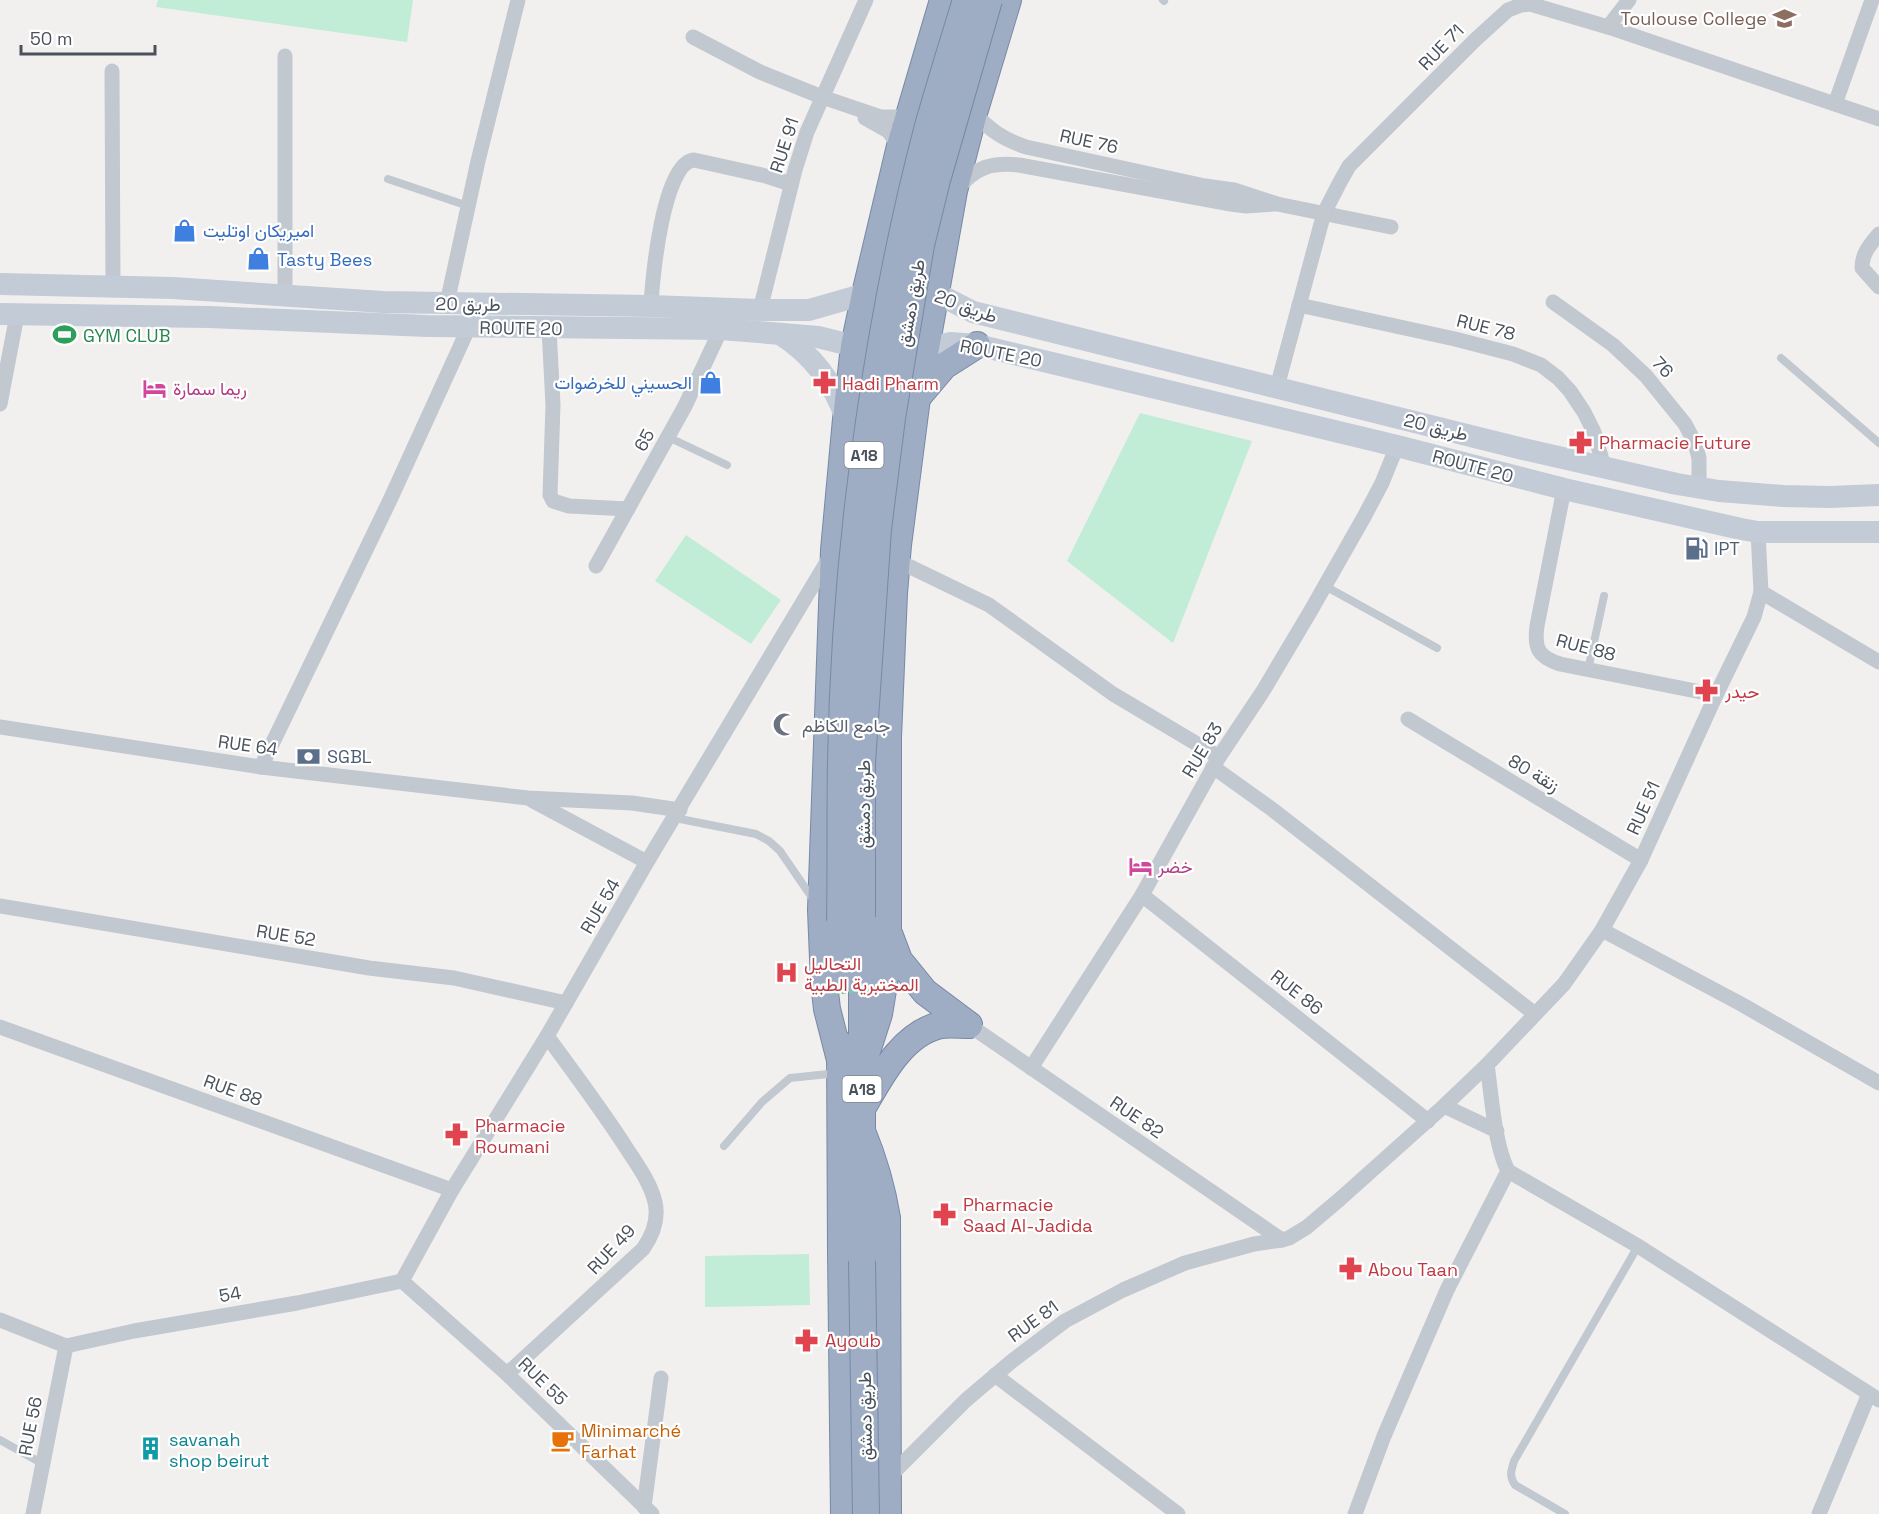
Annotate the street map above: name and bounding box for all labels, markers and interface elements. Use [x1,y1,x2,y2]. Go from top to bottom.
school or university icon: Toulouse College [1772,5,1798,31]
place label: Toulouse College [1620,7,1767,30]
scale bar [21,18,154,56]
street label: RUE 71 [1413,19,1469,75]
text: 50 m [30,27,72,50]
street label: RUE 91 [764,115,804,175]
street label: RUE 76 [1058,124,1120,158]
shop icon: اميريكان اوتليت [172,217,198,243]
place label: اميريكان اوتليت [203,219,314,242]
shop icon: Tasty Bees [246,246,272,272]
place label: Tasty Bees [277,248,372,271]
street label: طريق دمشق [892,257,930,349]
street label: طريق 20 [931,284,1001,328]
street label: طريق 20 [435,292,501,316]
street label: RUE 78 [1454,309,1518,345]
street label: ROUTE 20 [479,316,563,340]
sports icon: GYM CLUB [52,322,78,348]
place label: GYM CLUB [83,324,171,347]
street label: ROUTE 20 [958,334,1044,372]
street label: 76 [1647,351,1679,383]
shop icon: الحسيني للخرضوات [697,369,723,395]
pharmacy icon: Hadi Pharm [811,370,837,396]
place label: الحسيني للخرضوات [555,371,692,398]
place label: Hadi Pharm [842,372,939,395]
hotel icon: ريما سمارة [142,375,168,401]
place label: ريما سمارة [173,377,247,400]
street label: طريق 20 [1402,408,1470,446]
street label: 65 [629,425,659,455]
pharmacy icon: Pharmacie Future [1568,429,1594,455]
place label: Pharmacie Future [1599,431,1751,454]
road number: A18 [844,442,884,468]
street label: ROUTE 20 [1430,444,1516,488]
fuel station icon: IPT [1683,535,1709,561]
place label: IPT [1714,537,1740,560]
street label: RUE 88 [1554,628,1618,666]
pharmacy icon: حيدر [1694,678,1720,704]
place label: حيدر [1724,680,1759,703]
mosque icon: جامع الكاظم [771,712,797,738]
place label: جامع الكاظم [802,714,890,738]
street label: RUE 83 [1177,718,1227,782]
street label: RUE 64 [217,729,279,761]
bank icon: SGBL [296,743,322,769]
place label: SGBL [327,745,372,768]
street label: زنقة 80 [1504,749,1564,797]
street label: طريق دمشق [852,760,875,848]
street label: RUE 51 [1621,778,1665,838]
hotel icon: خضر [1127,853,1153,879]
place label: خضر [1157,855,1193,878]
street label: RUE 54 [575,874,625,938]
street label: RUE 52 [255,919,317,951]
place label: التحاليل المختبرية الطبية [804,952,919,996]
hospital icon: التحاليل المختبرية الطبية [773,960,799,986]
street label: RUE 86 [1266,964,1328,1020]
street label: RUE 88 [201,1069,265,1111]
road number: A18 [842,1076,882,1102]
street label: RUE 82 [1106,1091,1168,1143]
place label: Pharmacie Roumani [475,1114,565,1158]
pharmacy icon: Pharmacie Roumani [444,1122,470,1148]
place label: Pharmacie Saad Al-Jadida [963,1193,1093,1237]
pharmacy icon: Pharmacie Saad Al-Jadida [932,1201,958,1227]
street label: RUE 49 [582,1219,640,1279]
pharmacy icon: Abou Taan [1337,1256,1363,1282]
place label: Abou Taan [1368,1258,1458,1281]
street label: 54 [217,1281,243,1307]
street label: RUE 81 [1003,1295,1063,1347]
pharmacy icon: Ayoub [794,1327,820,1353]
place label: Ayoub [825,1329,881,1352]
street label: RUE 55 [514,1352,572,1410]
street label: طريق دمشق [853,1372,877,1460]
street label: RUE 56 [13,1394,47,1458]
place label: Minimarché Farhat [581,1419,681,1463]
cafe icon: Minimarché Farhat [550,1427,576,1453]
place label: savanah shop beirut [169,1428,270,1472]
building icon: savanah shop beirut [138,1436,164,1462]

